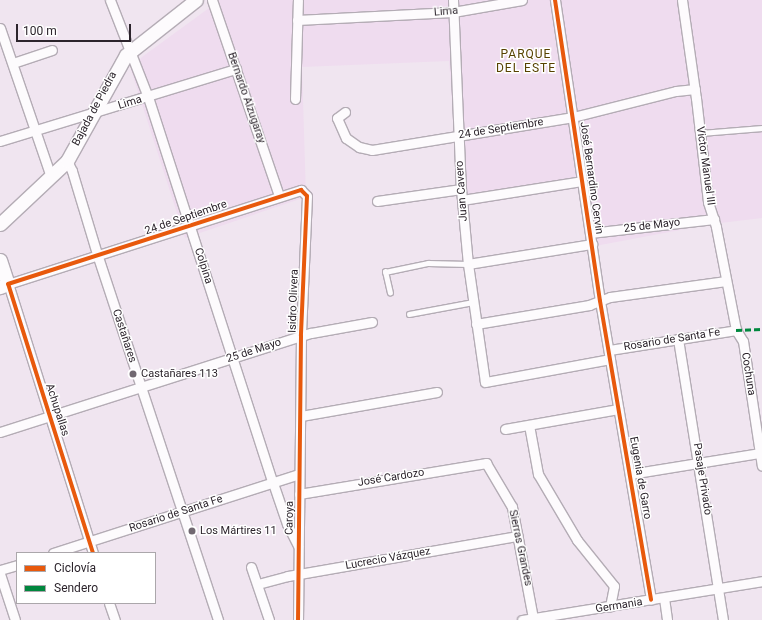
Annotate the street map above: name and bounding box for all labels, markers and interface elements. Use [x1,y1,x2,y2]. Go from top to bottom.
street label: Lima [433,4,459,20]
scale bar [18,16,133,42]
text: 100 m [23,24,57,38]
district label: PARQUE DEL ESTE [496,48,556,76]
street label: Bernardo Alzugaray [224,51,268,145]
street label: Bajada de Piedra [70,70,120,148]
street label: Lima [116,93,144,113]
street label: 24 de Septiembre [458,116,544,142]
street label: José Bernardino Cervin [577,121,605,235]
street label: Victor Manuel III [693,126,717,206]
street label: Juan Cavero [453,160,471,222]
street label: 24 de Septiembre [143,198,229,238]
street label: 25 de Mayo [623,216,681,236]
street label: Colpina [191,246,215,286]
street label: Isidro Olivera [286,269,302,333]
street label: Castañares [109,308,139,364]
street label: Rosario de Santa Fe [623,326,721,354]
street label: 25 de Mayo [225,336,283,366]
street label: Cochuna [738,352,758,396]
place label: Castañares 113 [141,367,218,381]
marker: Castañares 113 [128,369,138,379]
street label: Achupallas [42,382,72,438]
street label: Eugenia de Garro [626,436,654,520]
street label: Pasaje Privado [690,442,714,516]
street label: José Cardozo [357,466,425,490]
street label: Rosario de Santa Fe [128,493,224,535]
street label: Caroya [283,501,297,535]
street label: Sierras Grandes [505,509,535,587]
place label: Los Mártires 11 [200,524,277,538]
marker: Los Mártires 11 [187,526,197,536]
street label: Lucrecio Vázquez [344,545,432,573]
legend [16,552,156,604]
text: Ciclovía [54,561,96,575]
text: Sendero [54,581,98,595]
street label: Germania [595,596,643,616]

